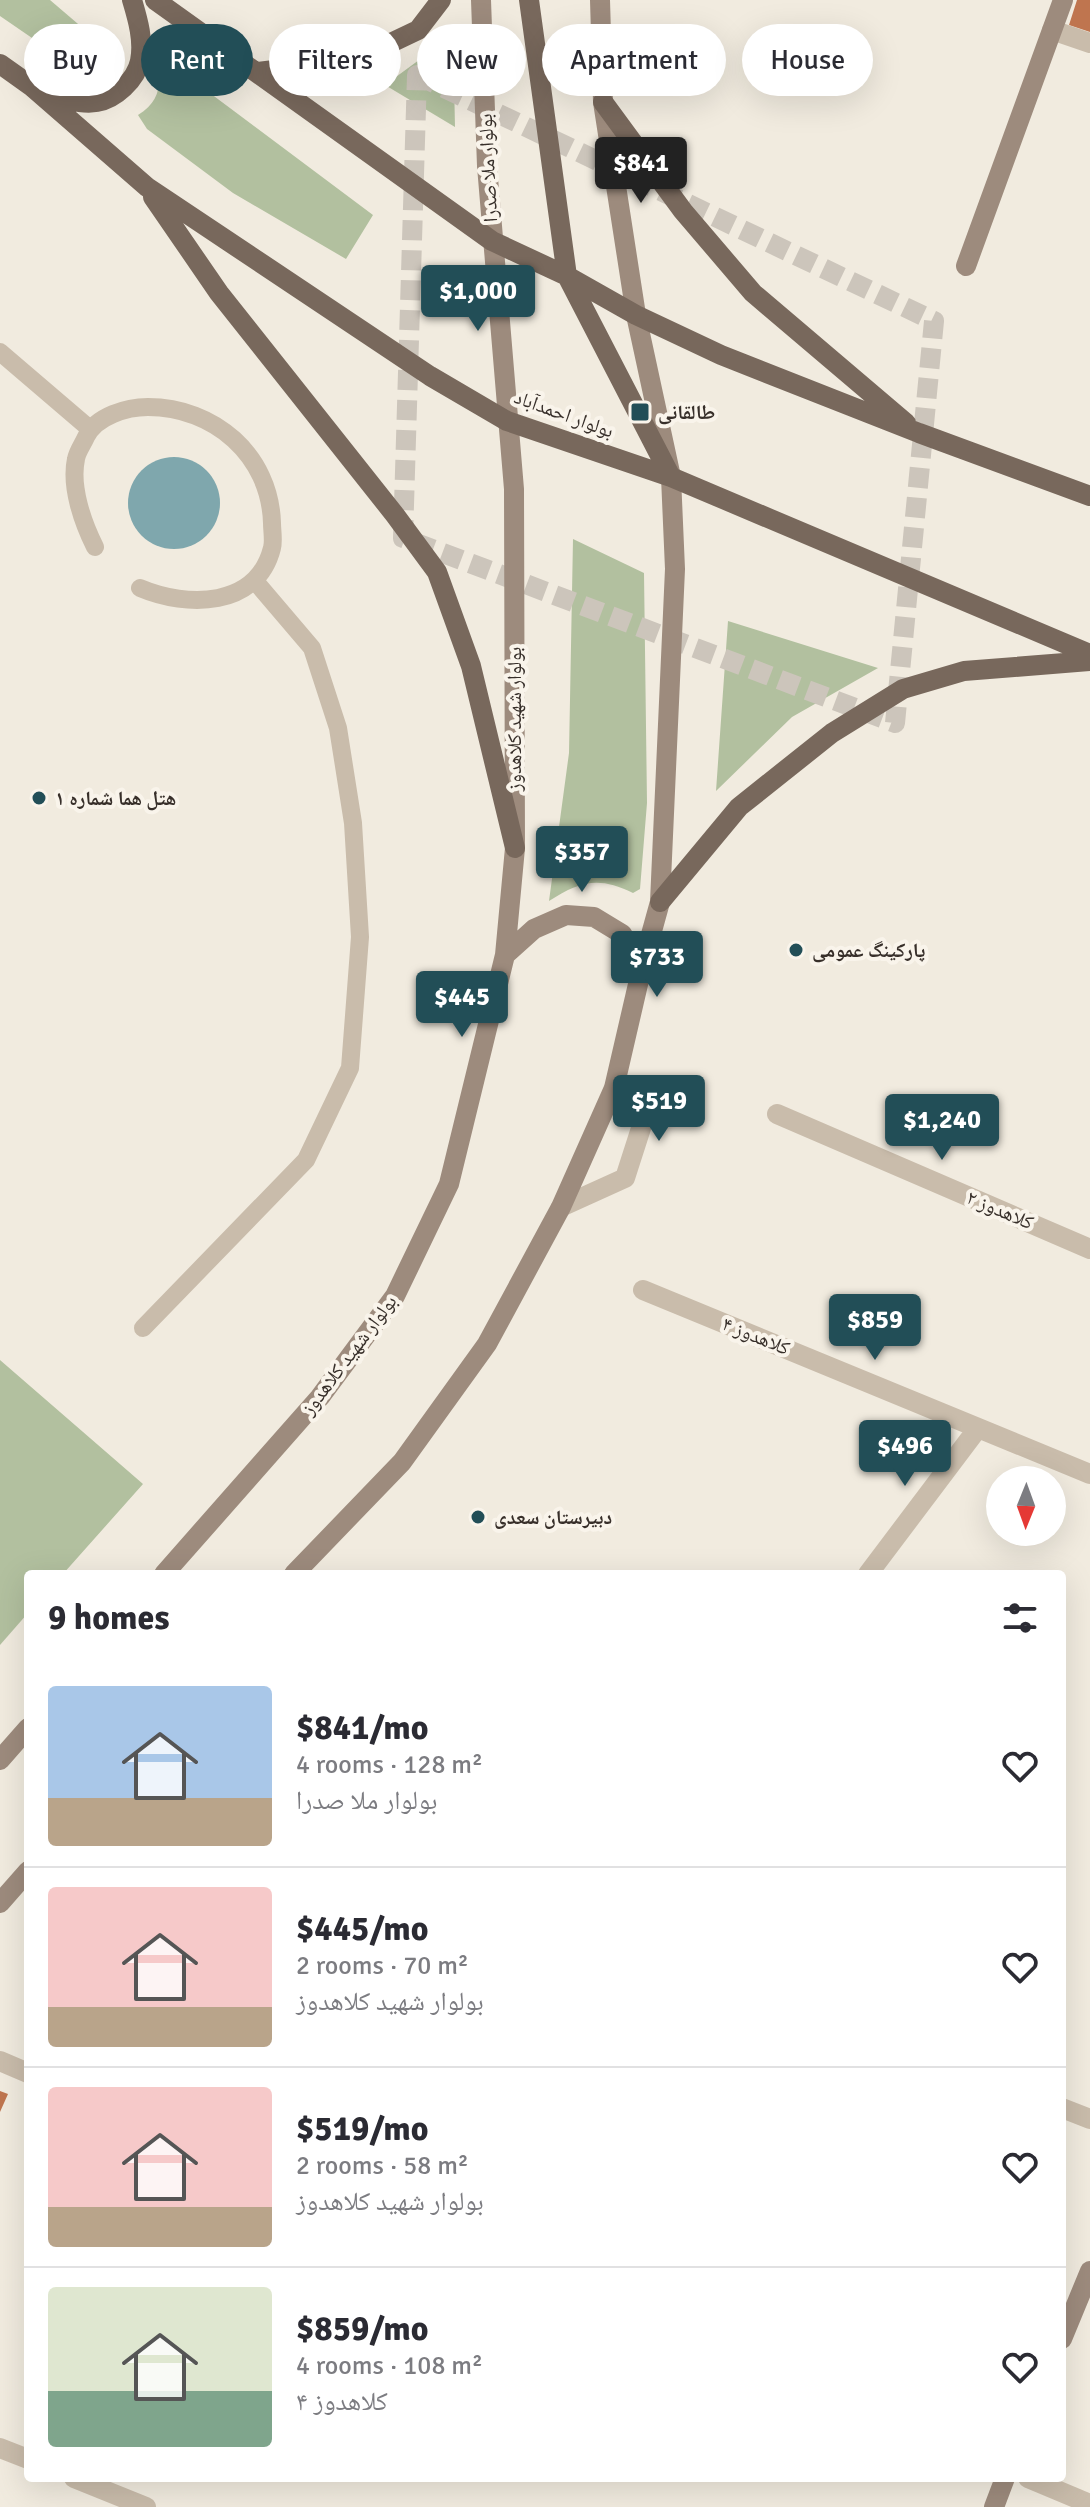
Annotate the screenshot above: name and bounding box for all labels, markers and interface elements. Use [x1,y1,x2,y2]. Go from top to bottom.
chip: Buy [24,24,125,96]
chip: Rent [141,24,253,96]
chip: Filters [269,24,401,96]
chip: New [417,24,526,96]
chip: Apartment [542,24,726,96]
chip: House [742,24,873,96]
street label: بولوار ملا صدرا [473,113,503,223]
pin: $841 [594,137,688,205]
text: $841 [613,147,669,179]
pin: $1,000 [413,265,543,333]
text: $1,000 [439,275,517,307]
street label: بولوار احمدآباد [511,384,617,444]
place label: طالقانی [658,400,715,425]
marker: طالقانی [629,401,651,423]
street label: بولوار شهید کلاهدوز [502,647,527,792]
place label: هتل هما شماره ۱ [55,786,176,811]
marker: هتل هما شماره ۱ [30,789,48,807]
pin: $357 [535,826,629,894]
text: $357 [554,836,610,868]
pin: $733 [610,931,704,999]
place label: پارکینگ عمومی [812,938,926,963]
text: $733 [629,941,685,973]
marker: پارکینگ عمومی [787,941,805,959]
pin: $445 [415,971,509,1039]
text: $445 [434,981,490,1013]
pin: $519 [612,1075,706,1143]
text: $519 [631,1085,687,1117]
pin: $1,240 [877,1094,1007,1162]
text: $1,240 [903,1104,981,1136]
street label: کلاهدوز ۲ [963,1185,1037,1235]
street label: بولوار شهید کلاهدوز [295,1290,402,1421]
pin: $859 [828,1294,922,1362]
text: $859 [847,1304,903,1336]
street label: کلاهدوز ۴ [719,1311,793,1361]
pin: $496 [858,1420,952,1488]
text: $496 [877,1430,933,1462]
north arrow [986,1466,1066,1546]
map controls [986,1466,1066,1546]
place label: دبیرستان سعدی [494,1505,612,1530]
marker: دبیرستان سعدی [469,1508,487,1526]
icon: filters [998,1596,1042,1640]
text: 9 homes [48,1597,169,1639]
text: $841/mo [296,1707,429,1749]
icon: home [112,1718,208,1814]
icon: heart [998,1744,1042,1788]
text: 4 rooms · 128 m² [296,1749,483,1781]
text: بولوار ملا صدرا [296,1785,437,1817]
text: $445/mo [296,1908,429,1950]
icon: home [112,1919,208,2015]
icon: heart [998,1945,1042,1989]
text: 2 rooms · 70 m² [296,1950,469,1982]
text: بولوار شهید کلاهدوز [296,1986,484,2018]
text: $519/mo [296,2108,429,2150]
icon: home [112,2119,208,2215]
icon: heart [998,2145,1042,2189]
text: 2 rooms · 58 m² [296,2150,469,2182]
text: بولوار شهید کلاهدوز [296,2186,484,2218]
text: $859/mo [296,2308,429,2350]
icon: home [112,2319,208,2415]
icon: heart [998,2345,1042,2389]
text: 4 rooms · 108 m² [296,2350,483,2382]
text: کلاهدوز ۴ [296,2386,388,2418]

